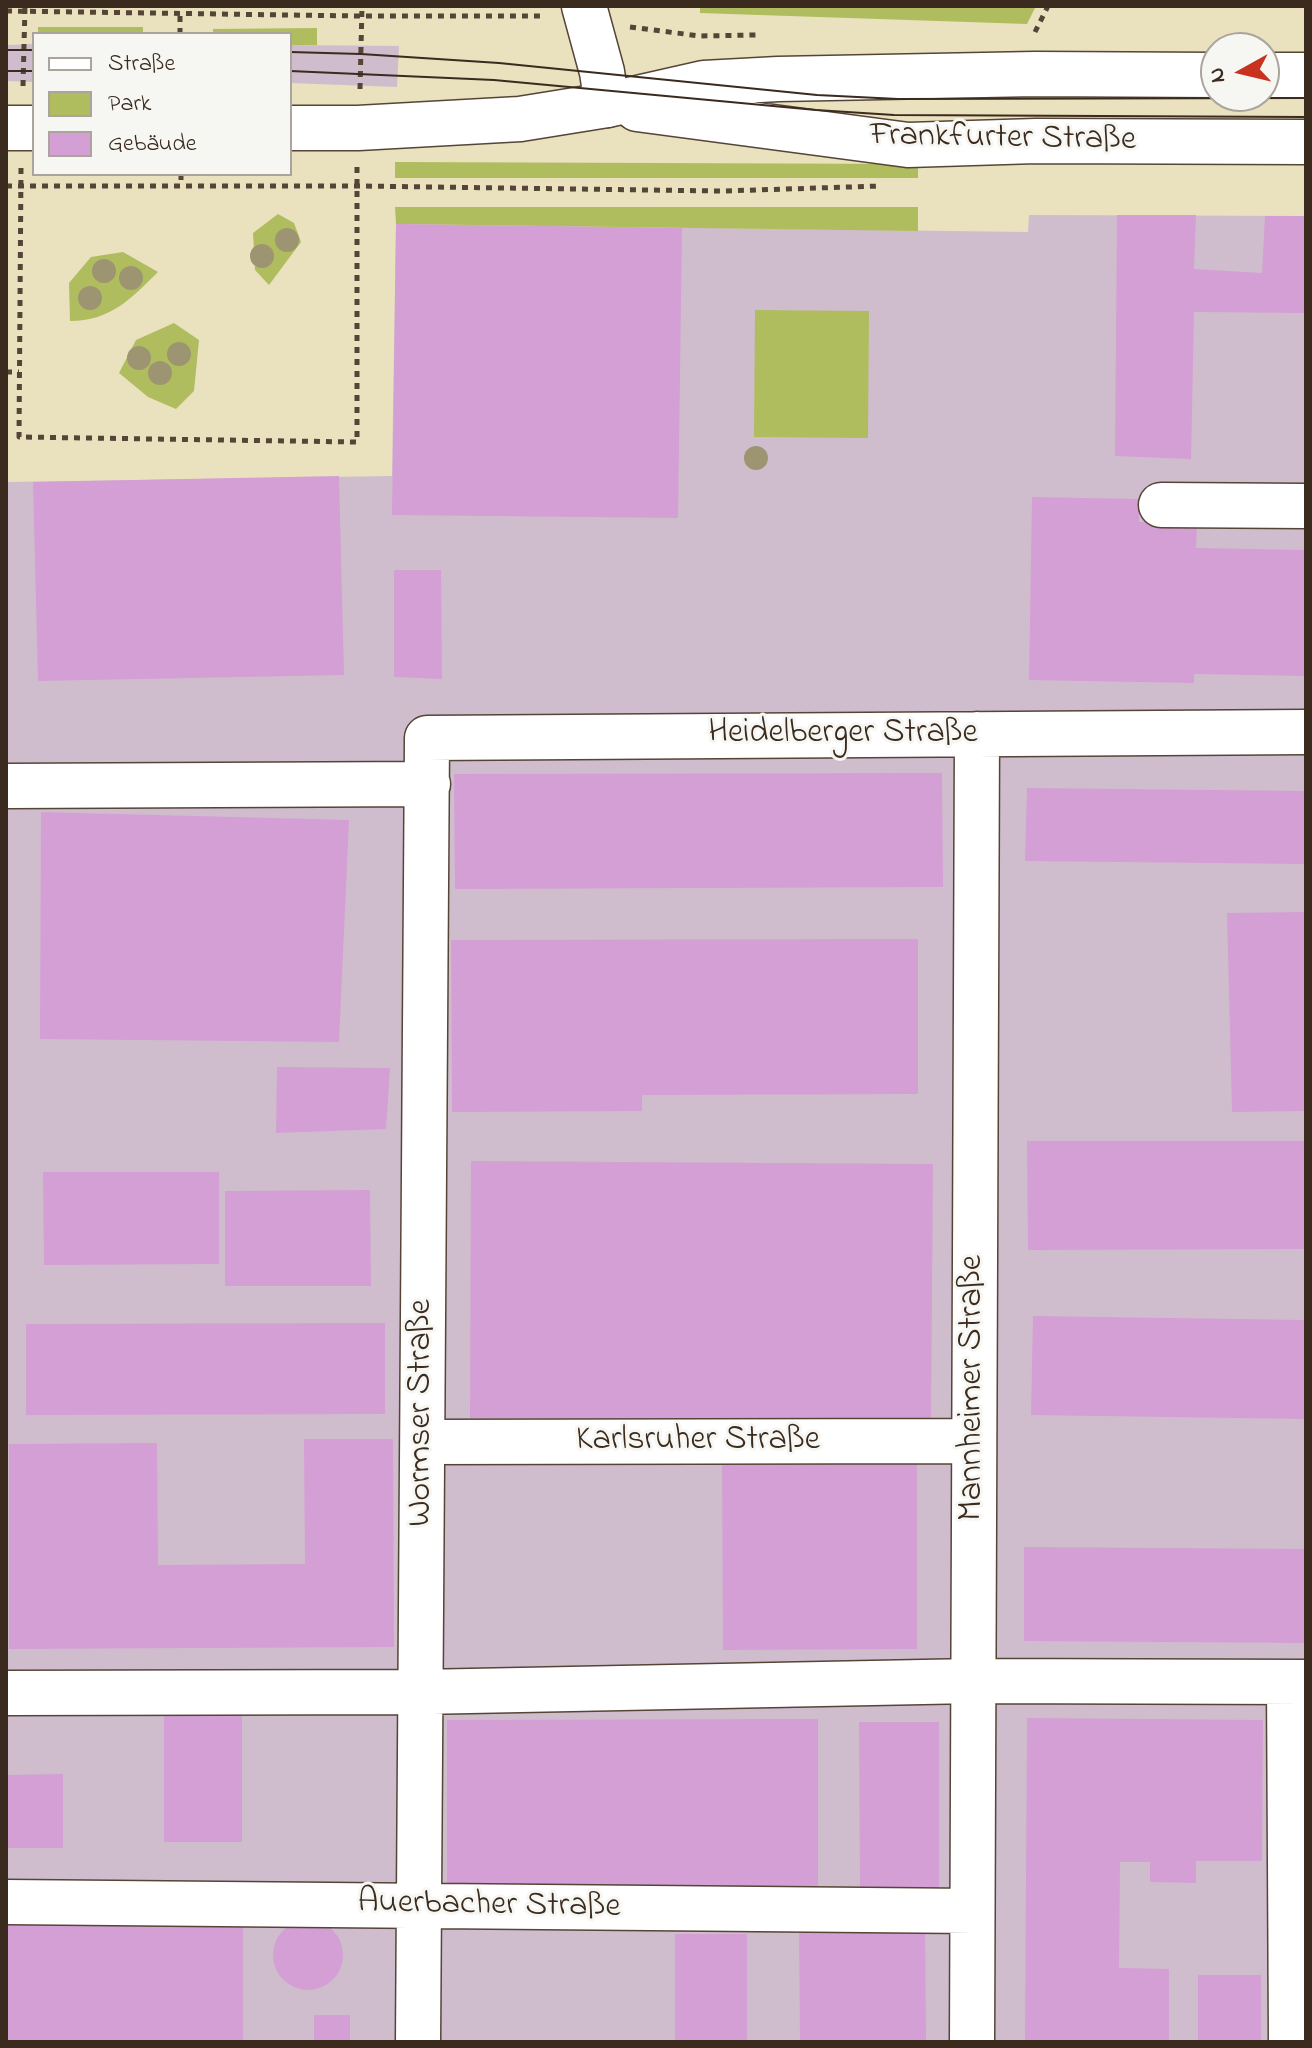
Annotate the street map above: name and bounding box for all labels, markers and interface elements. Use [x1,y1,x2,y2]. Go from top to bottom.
legend [32,32,292,176]
north arrow [1200,32,1280,112]
text: Straße [108,47,175,82]
text: N [1201,65,1235,85]
text: Park [108,87,151,122]
street label: Frankfurter Straße [869,117,1137,163]
text: Gebäude [108,127,197,162]
street label: Heidelberger Straße [708,715,978,755]
street label: Mannheimer Straße [954,1255,994,1521]
street label: Wormser Straße [403,1299,443,1527]
street label: Karlsruher Straße [576,1422,820,1462]
street label: Auerbacher Straße [357,1884,621,1930]

